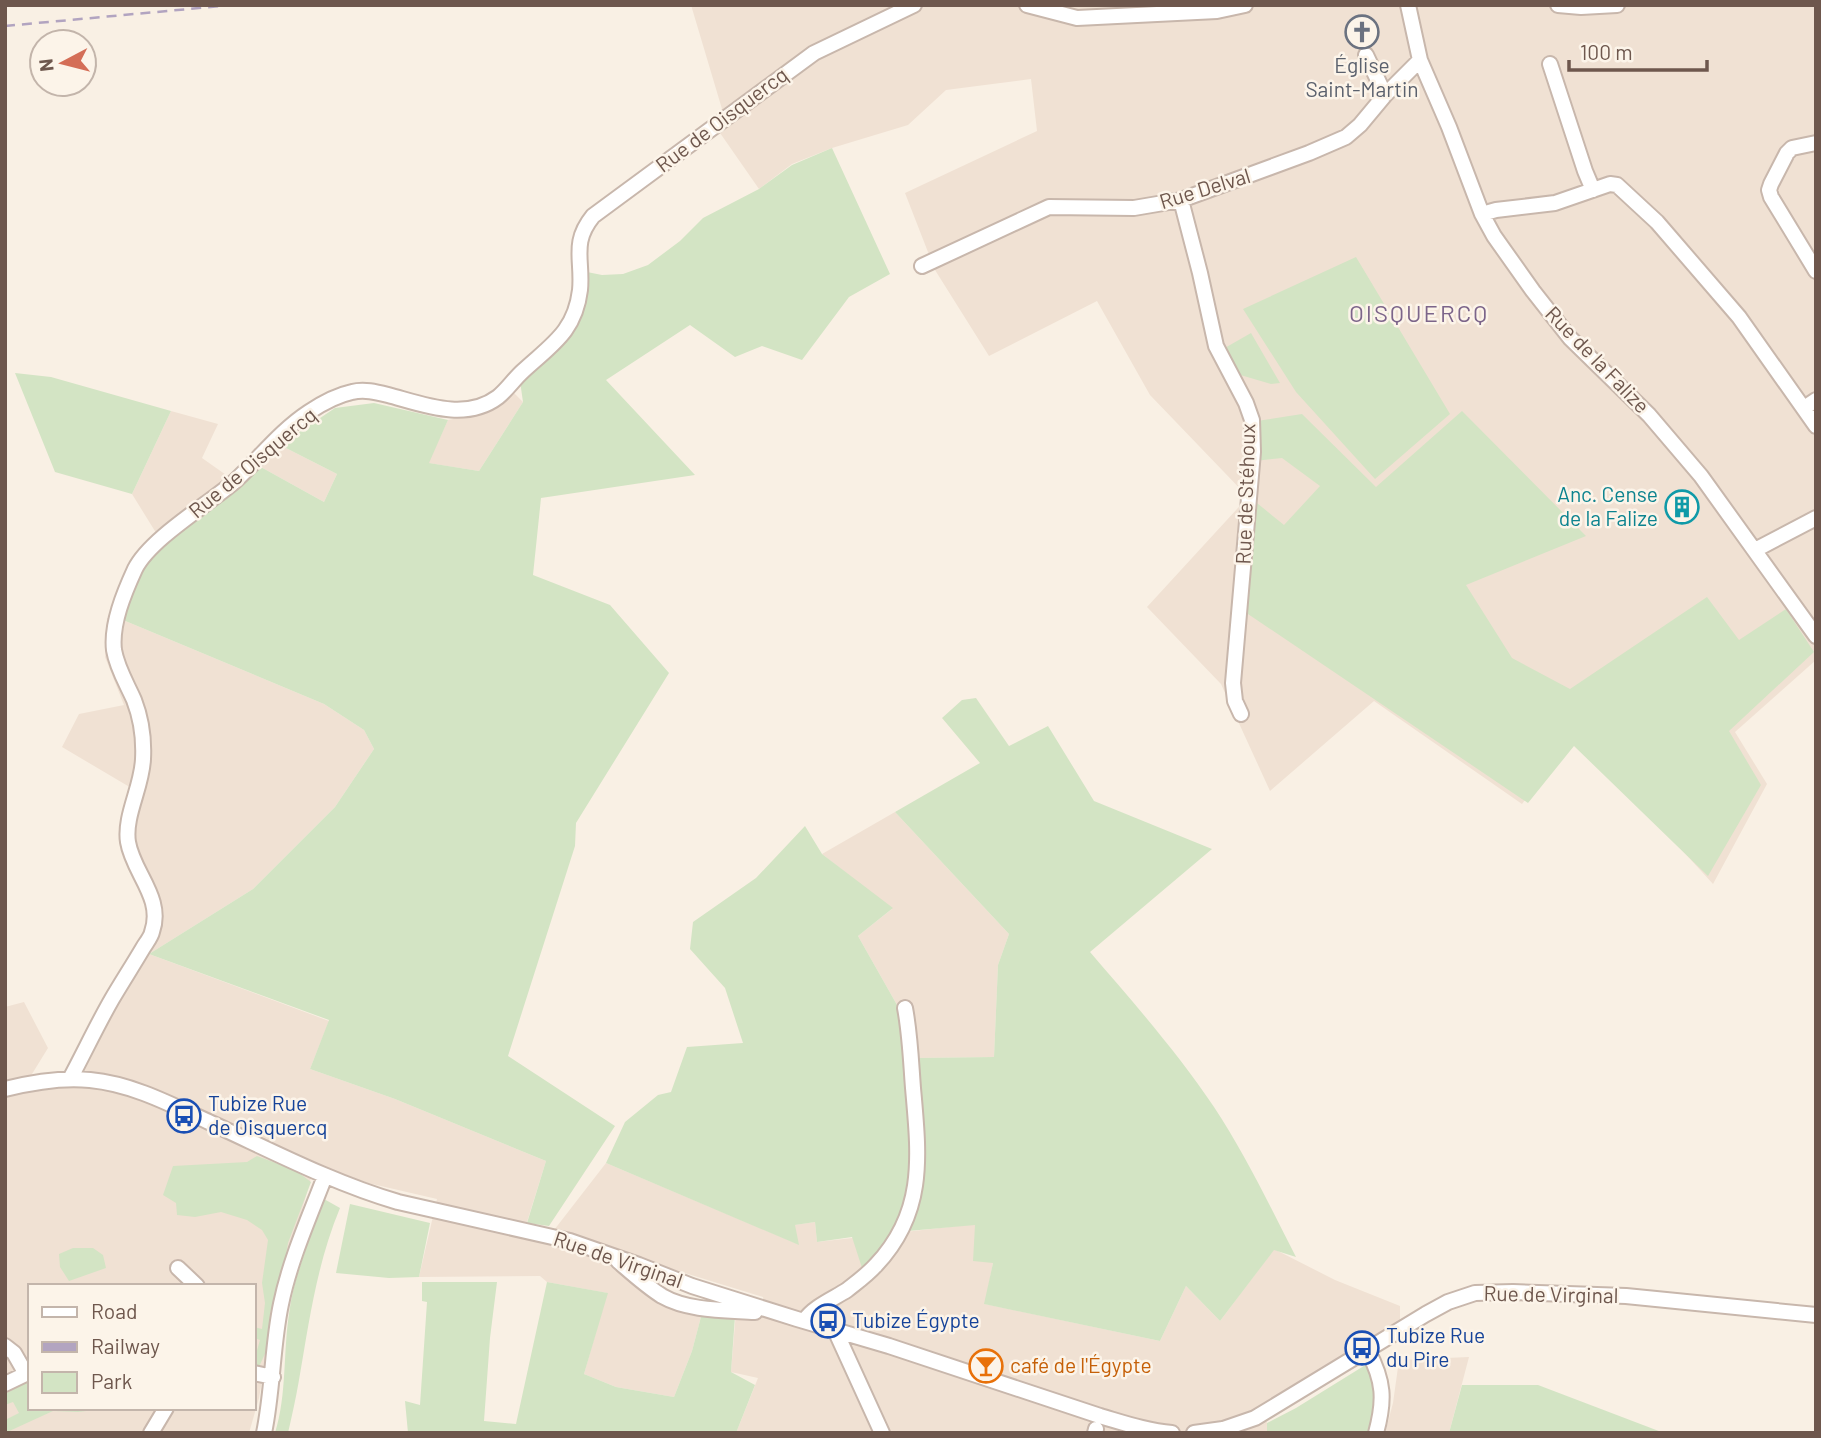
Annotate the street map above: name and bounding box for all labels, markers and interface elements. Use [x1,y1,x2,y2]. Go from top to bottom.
church icon: Église Saint-Martin [1343,13,1381,51]
north arrow [28,28,98,98]
scale bar [1569,28,1707,72]
text: 100 m [1580,39,1633,64]
place label: Église Saint-Martin [1305,52,1419,101]
text: N [33,57,58,73]
street label: Rue de Oisquercq [650,61,792,177]
street label: Rue Delval [1156,162,1253,213]
district label: OISQUERCQ [1349,298,1489,327]
street label: Rue de la Falize [1541,300,1655,418]
street label: Rue de Oisquercq [183,401,321,523]
street label: Rue de Stéhoux [1230,423,1259,565]
place label: Anc. Cense de la Falize [1557,481,1658,530]
building icon: Anc. Cense de la Falize [1663,488,1701,526]
place label: Tubize Rue de Oisquercq [208,1090,327,1139]
bus stop icon: Tubize Rue de Oisquercq [165,1097,203,1135]
street label: Rue de Virginal [551,1225,686,1292]
street label: Rue de Virginal [1483,1280,1619,1307]
legend [28,1284,256,1410]
text: Road [91,1298,137,1323]
bus stop icon: Tubize Égypte [809,1302,847,1340]
place label: Tubize Égypte [852,1307,980,1332]
place label: Tubize Rue du Pire [1386,1322,1485,1371]
bus stop icon: Tubize Rue du Pire [1343,1329,1381,1367]
text: Railway [91,1333,160,1358]
bar icon: café de l'Égypte [967,1347,1005,1385]
place label: café de l'Égypte [1010,1352,1152,1377]
text: Park [91,1368,132,1393]

